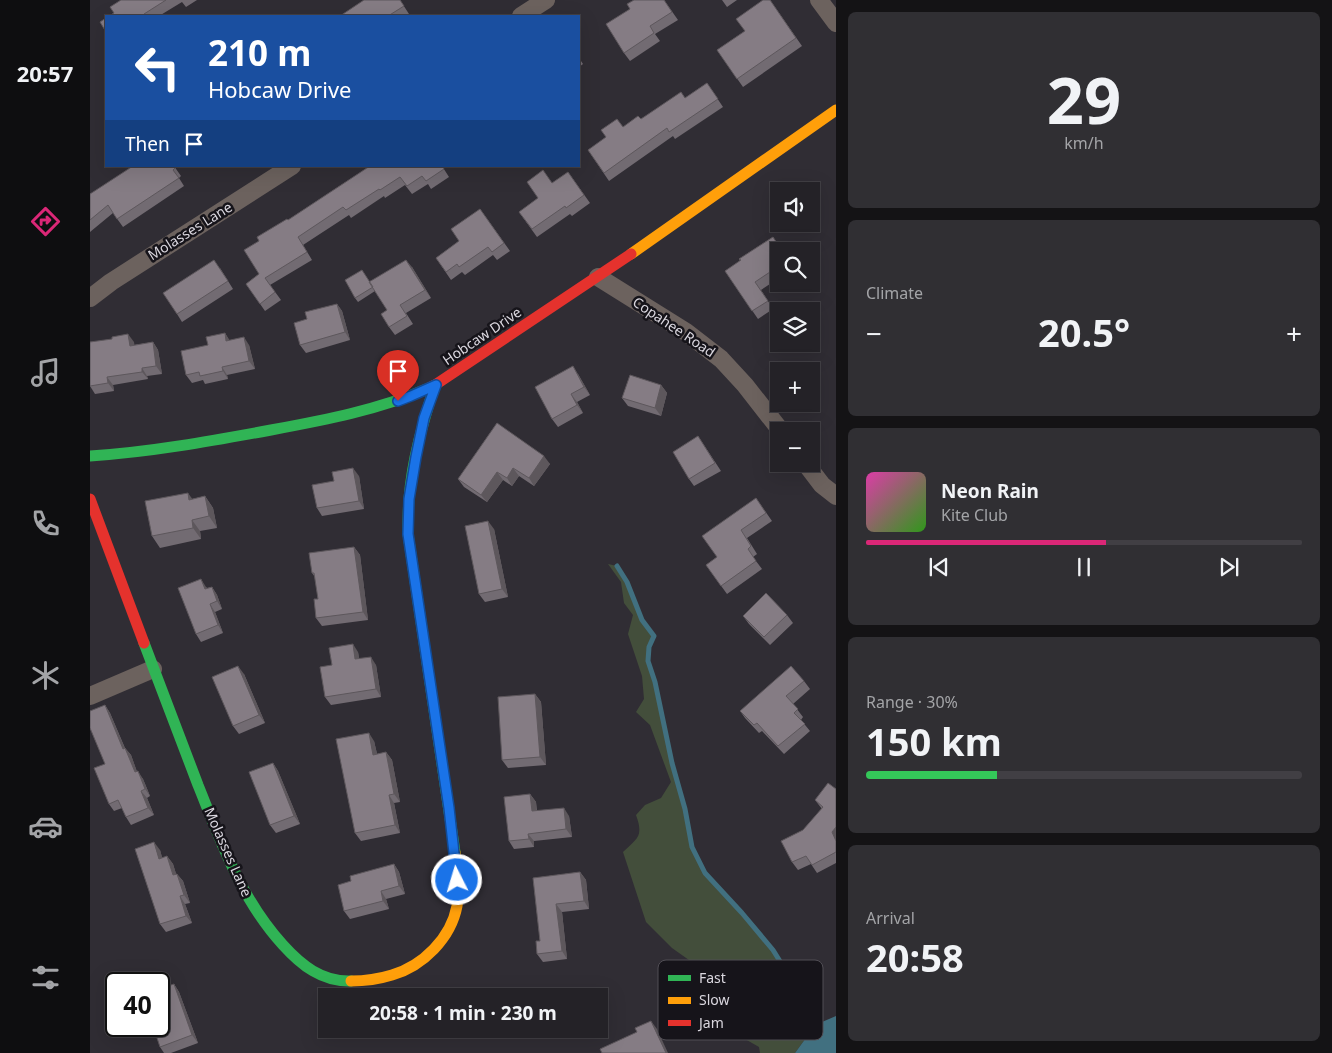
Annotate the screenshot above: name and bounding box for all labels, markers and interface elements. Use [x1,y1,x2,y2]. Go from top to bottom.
text: 210 m [208,29,311,76]
icon: left [125,35,190,100]
text: 29 [1047,55,1121,143]
text: 20:57 [17,58,73,88]
text: Hobcaw Drive [208,74,351,104]
icon: arrive [180,130,208,158]
text: Then [125,131,170,157]
text: km/h [1064,132,1104,154]
map controls [770,182,820,472]
button: sound [770,182,820,232]
street label: Molasses Lane [144,197,236,264]
icon: directions [28,204,63,239]
button: search [770,242,820,292]
text: Climate [866,282,923,304]
street label: Copahee Road [629,292,719,361]
street label: Hobcaw Drive [439,302,525,369]
button: layers [770,302,820,352]
text: 20.5° [1038,306,1130,358]
text: − [866,314,882,352]
text: + [1286,314,1302,352]
pin [377,350,419,401]
icon: music [28,355,63,390]
icon: arrive [384,357,412,385]
button: + [770,362,820,412]
button: − [770,422,820,472]
text: Neon Rain [941,478,1039,504]
text: Kite Club [941,504,1008,526]
icon: phone [28,506,63,541]
icon: previous [925,553,953,581]
icon: pause [1070,553,1098,581]
icon: next [1215,553,1243,581]
icon: climate [28,658,63,693]
text: Range · 30% [866,691,958,713]
text: 150 km [866,715,1002,767]
street label: Molasses Lane [200,804,257,900]
icon: car [28,809,63,844]
position arrow [430,853,482,905]
text: Arrival [866,907,915,929]
text: 20:58 [866,931,964,983]
icon: filters [28,960,63,995]
legend [658,960,823,1040]
text: Fast [699,968,726,987]
speed limit sign: 40 [105,972,170,1037]
text: Slow [699,990,730,1009]
text: 20:58 · 1 min · 230 m [369,1000,557,1026]
text: Jam [697,1013,724,1032]

